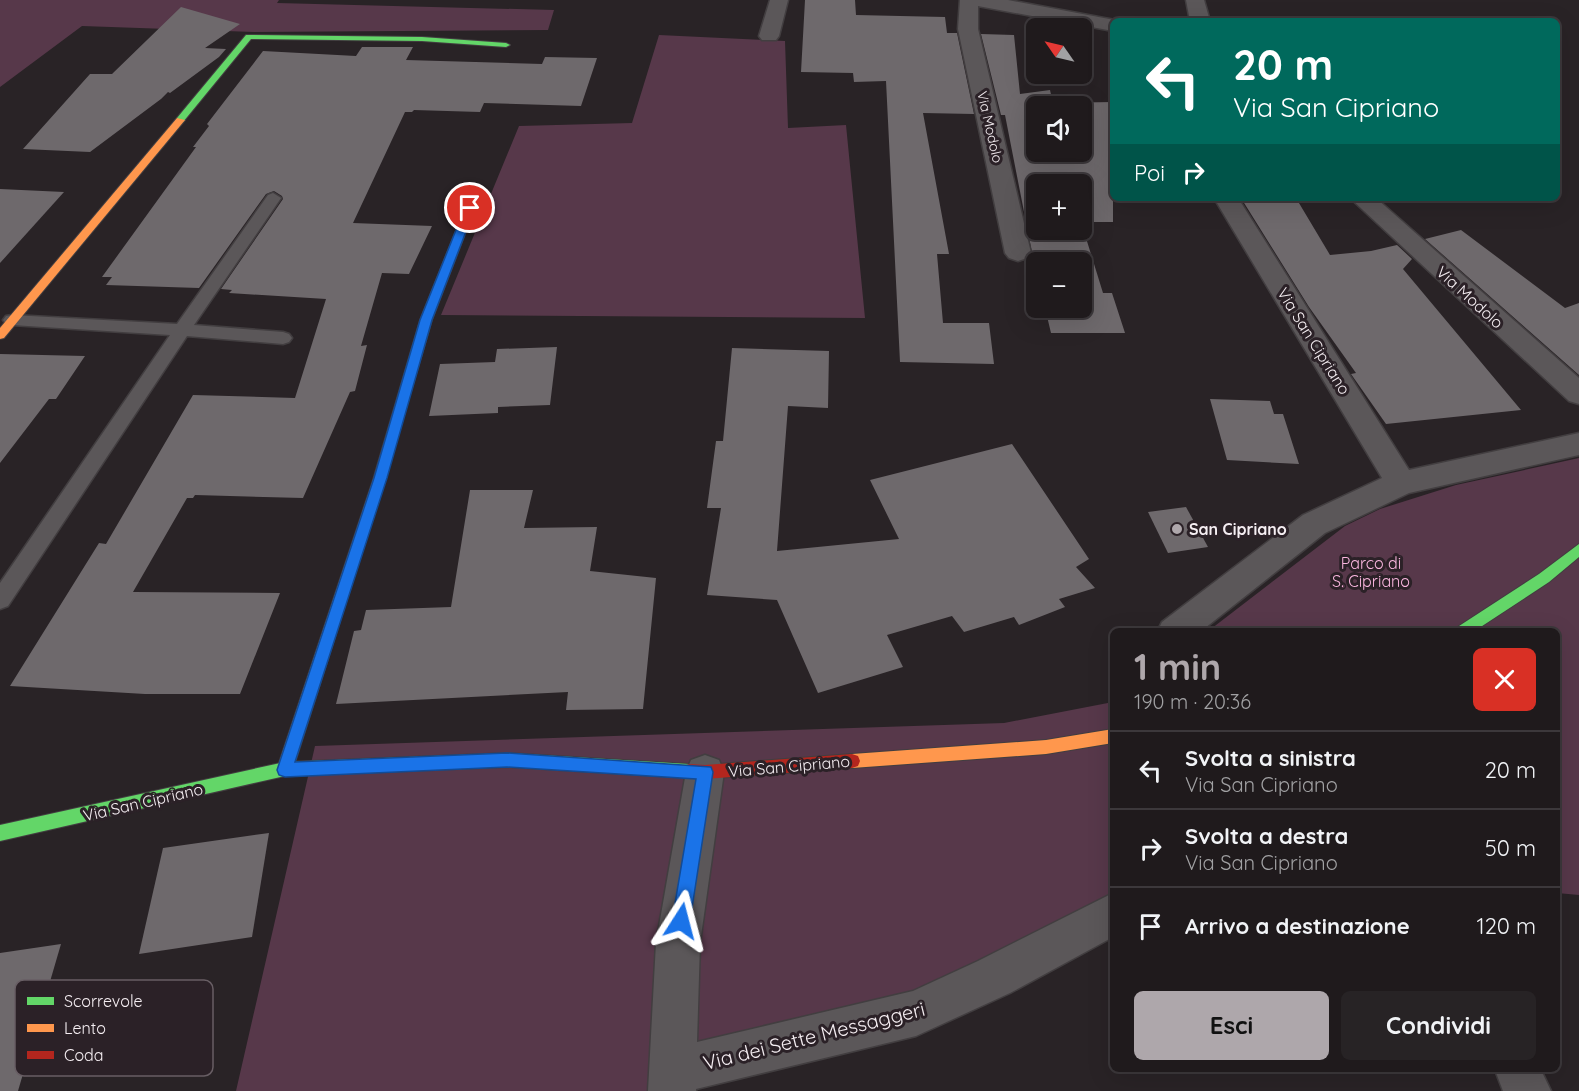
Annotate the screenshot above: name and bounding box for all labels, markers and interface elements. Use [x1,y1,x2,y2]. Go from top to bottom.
north arrow [1026,18,1092,84]
map controls [1026,18,1092,318]
text: 20 m [1233,38,1333,91]
icon: left [1134,42,1212,120]
street label: Via Modolo [973,89,1007,165]
text: Via San Cipriano [1233,90,1439,124]
button: sound [1026,96,1092,162]
icon: right [1177,156,1210,189]
text: Poi [1134,159,1165,187]
button: + [1026,174,1092,240]
pin [444,182,495,233]
icon: arrive [453,191,486,224]
button: − [1026,252,1092,318]
street label: Via Modolo [1432,262,1508,332]
street label: Via San Cipriano [1273,284,1355,398]
place label: San Cipriano [1189,519,1287,539]
marker: San Cipriano [1170,522,1184,536]
park label: Parco di S. Cipriano [1332,553,1410,591]
text: 1 min [1134,644,1221,689]
button: close [1473,648,1536,711]
text: 190 m · 20:36 [1134,689,1251,714]
text: Svolta a sinistra [1185,744,1356,772]
street label: Via San Cipriano [727,751,851,781]
icon: left [1134,754,1167,787]
text: 20 m [1485,756,1536,784]
text: Via San Cipriano [1185,772,1338,797]
street label: Via San Cipriano [81,779,205,825]
text: Svolta a destra [1185,822,1348,850]
icon: right [1134,832,1167,865]
text: 50 m [1485,834,1536,862]
text: Via San Cipriano [1185,850,1338,875]
position arrow [649,889,713,953]
icon: arrive [1134,910,1167,943]
text: Arrivo a destinazione [1185,912,1410,940]
text: 120 m [1477,912,1536,940]
legend [15,980,213,1076]
text: Scorrevole [64,991,142,1011]
button: Esci [1134,991,1329,1060]
button: Condividi [1341,991,1536,1060]
street label: Via dei Sette Messaggeri [700,996,927,1075]
text: Lento [64,1018,106,1038]
text: Coda [64,1045,104,1065]

